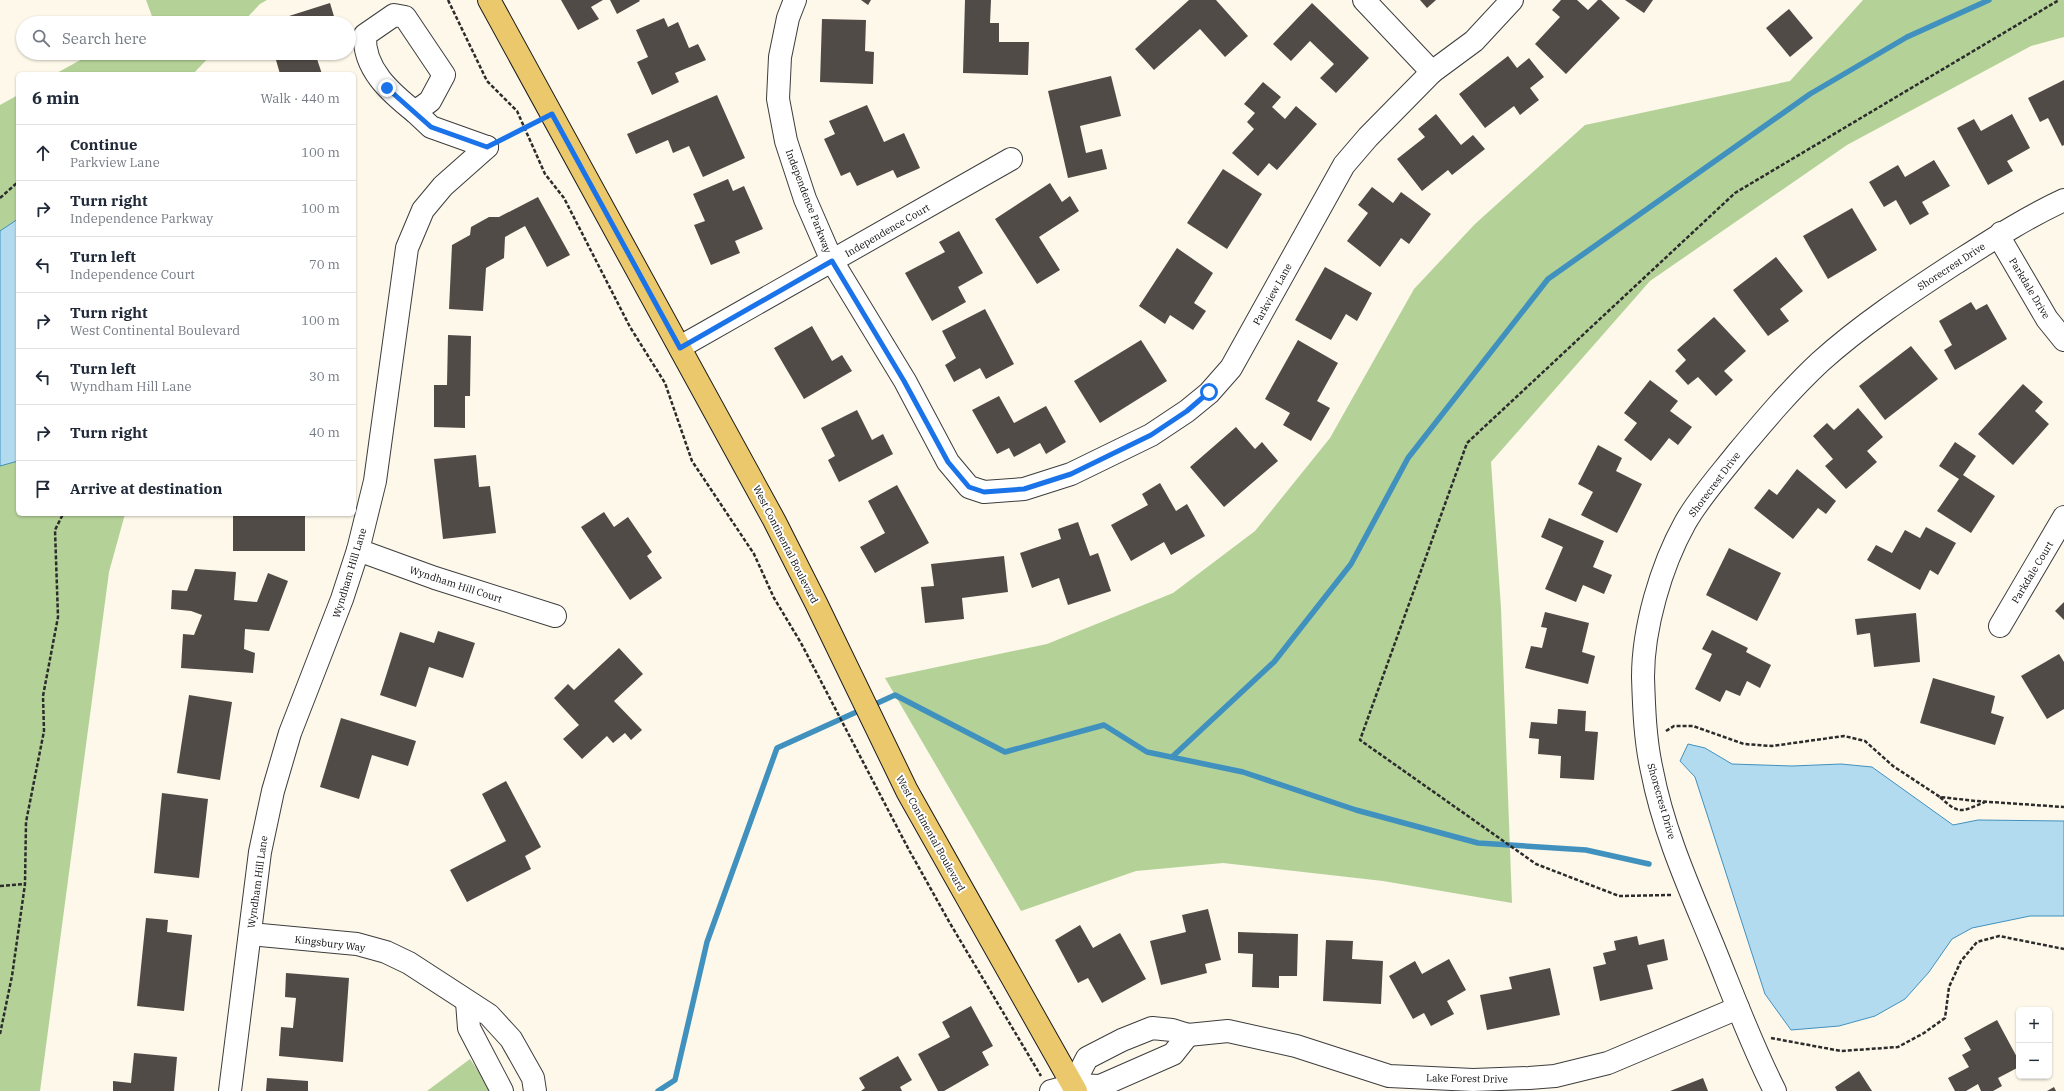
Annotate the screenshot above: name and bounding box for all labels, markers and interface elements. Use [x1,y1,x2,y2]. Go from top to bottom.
search box [16,16,356,60]
icon: search [30,27,52,49]
text: Search here [62,29,147,48]
route end [378,79,396,97]
text: 6 min [32,87,80,109]
text: Walk · 440 m [261,90,340,107]
text: Continue [70,135,137,154]
icon: ahead [32,142,54,164]
text: 100 m [301,144,340,161]
street label: Independence Parkway [783,147,835,255]
text: Parkview Lane [70,154,160,171]
text: Turn right [70,191,148,210]
icon: right [32,198,54,220]
text: 100 m [301,200,340,217]
street label: Independence Court [842,201,933,260]
text: Independence Parkway [70,210,213,227]
street label: Shorecrest Drive [1915,240,1988,293]
text: Turn left [70,247,136,266]
icon: left [32,254,54,276]
street label: Parkdale Drive [2006,255,2053,321]
text: 70 m [309,256,340,273]
street label: Parkview Lane [1250,261,1295,328]
text: Independence Court [70,266,195,283]
text: Turn right [70,303,148,322]
icon: right [32,310,54,332]
text: 100 m [301,312,340,329]
text: West Continental Boulevard [70,322,240,339]
text: Turn left [70,359,136,378]
icon: left [32,366,54,388]
text: 30 m [309,368,340,385]
text: Wyndham Hill Lane [70,378,192,395]
route start [1200,383,1218,401]
icon: right [32,422,54,444]
text: Turn right [70,423,148,442]
text: 40 m [309,424,340,441]
street label: Shorecrest Drive [1686,449,1743,520]
icon: arrive [32,478,54,500]
text: Arrive at destination [70,479,222,498]
street label: West Continental Boulevard [750,483,821,605]
street label: Wyndham Hill Lane [330,527,369,620]
street label: Parkdale Court [2009,538,2056,606]
street label: Wyndham Hill Court [408,563,504,606]
street label: Shorecrest Drive [1644,762,1679,841]
street label: West Continental Boulevard [893,773,968,894]
street label: Wyndham Hill Lane [245,835,270,929]
street label: Kingsbury Way [294,933,367,954]
map controls [2016,1007,2052,1079]
button: + [2016,1007,2052,1043]
button: − [2016,1043,2052,1079]
street label: Lake Forest Drive [1426,1071,1508,1086]

